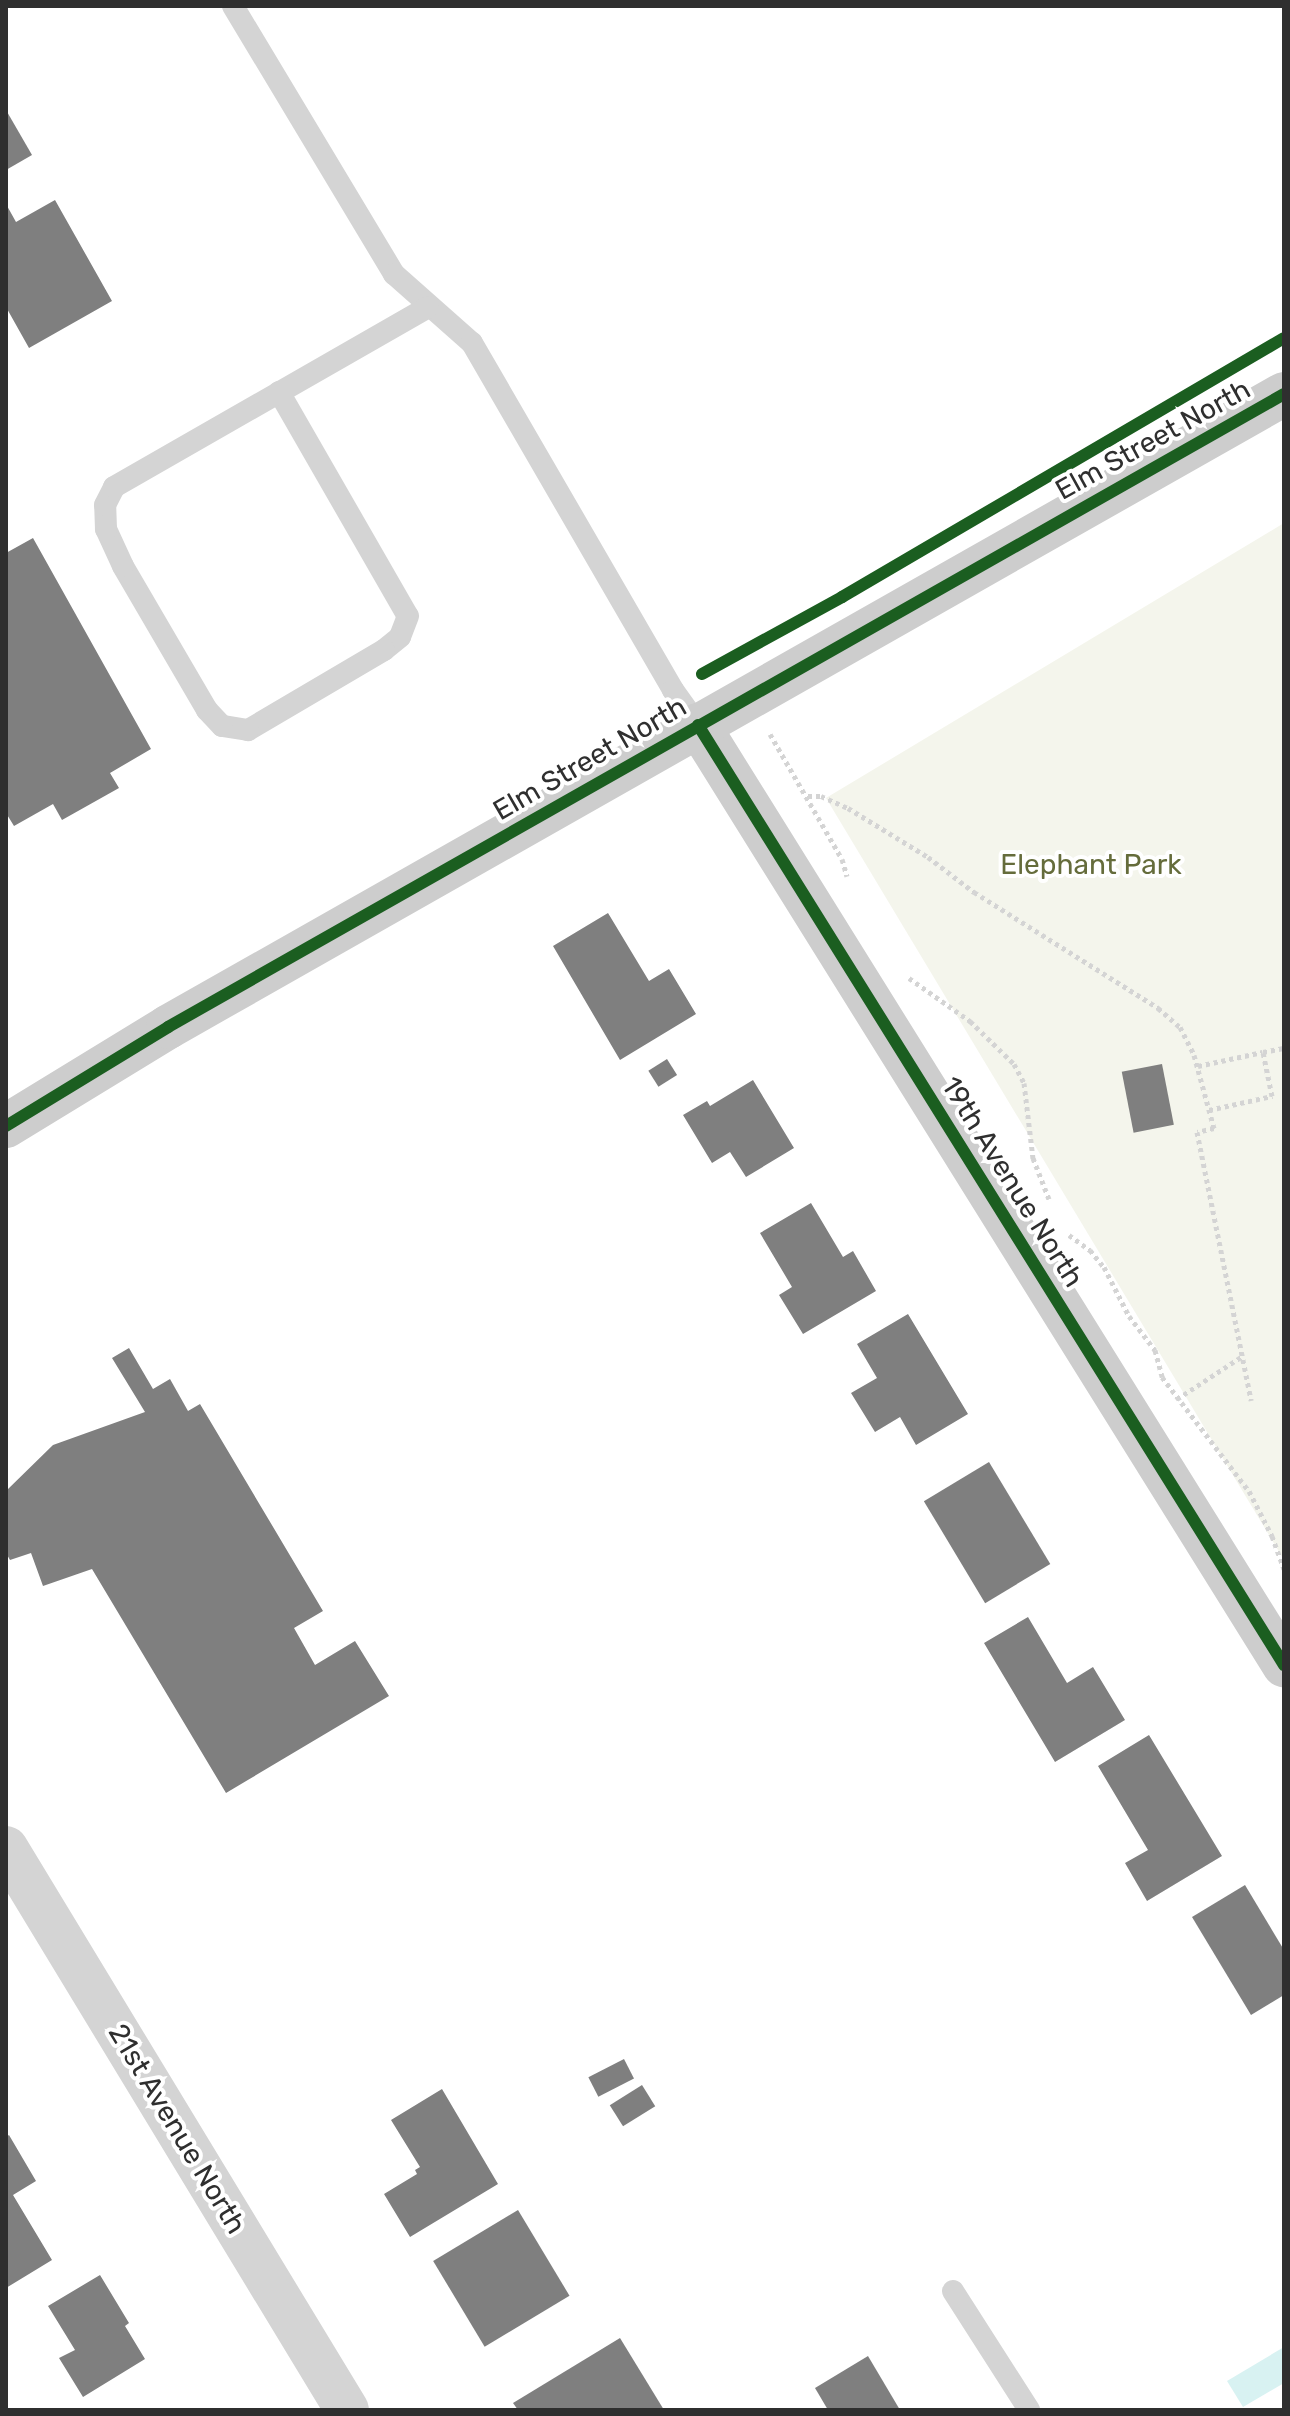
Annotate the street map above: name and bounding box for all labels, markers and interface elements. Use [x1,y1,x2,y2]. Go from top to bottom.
street label: Elm Street North [1050,373,1256,507]
street label: Elm Street North [487,690,693,828]
park label: Elephant Park [1000,848,1182,882]
street label: 19th Avenue North [933,1070,1091,1294]
street label: 21st Avenue North [101,2018,253,2240]

